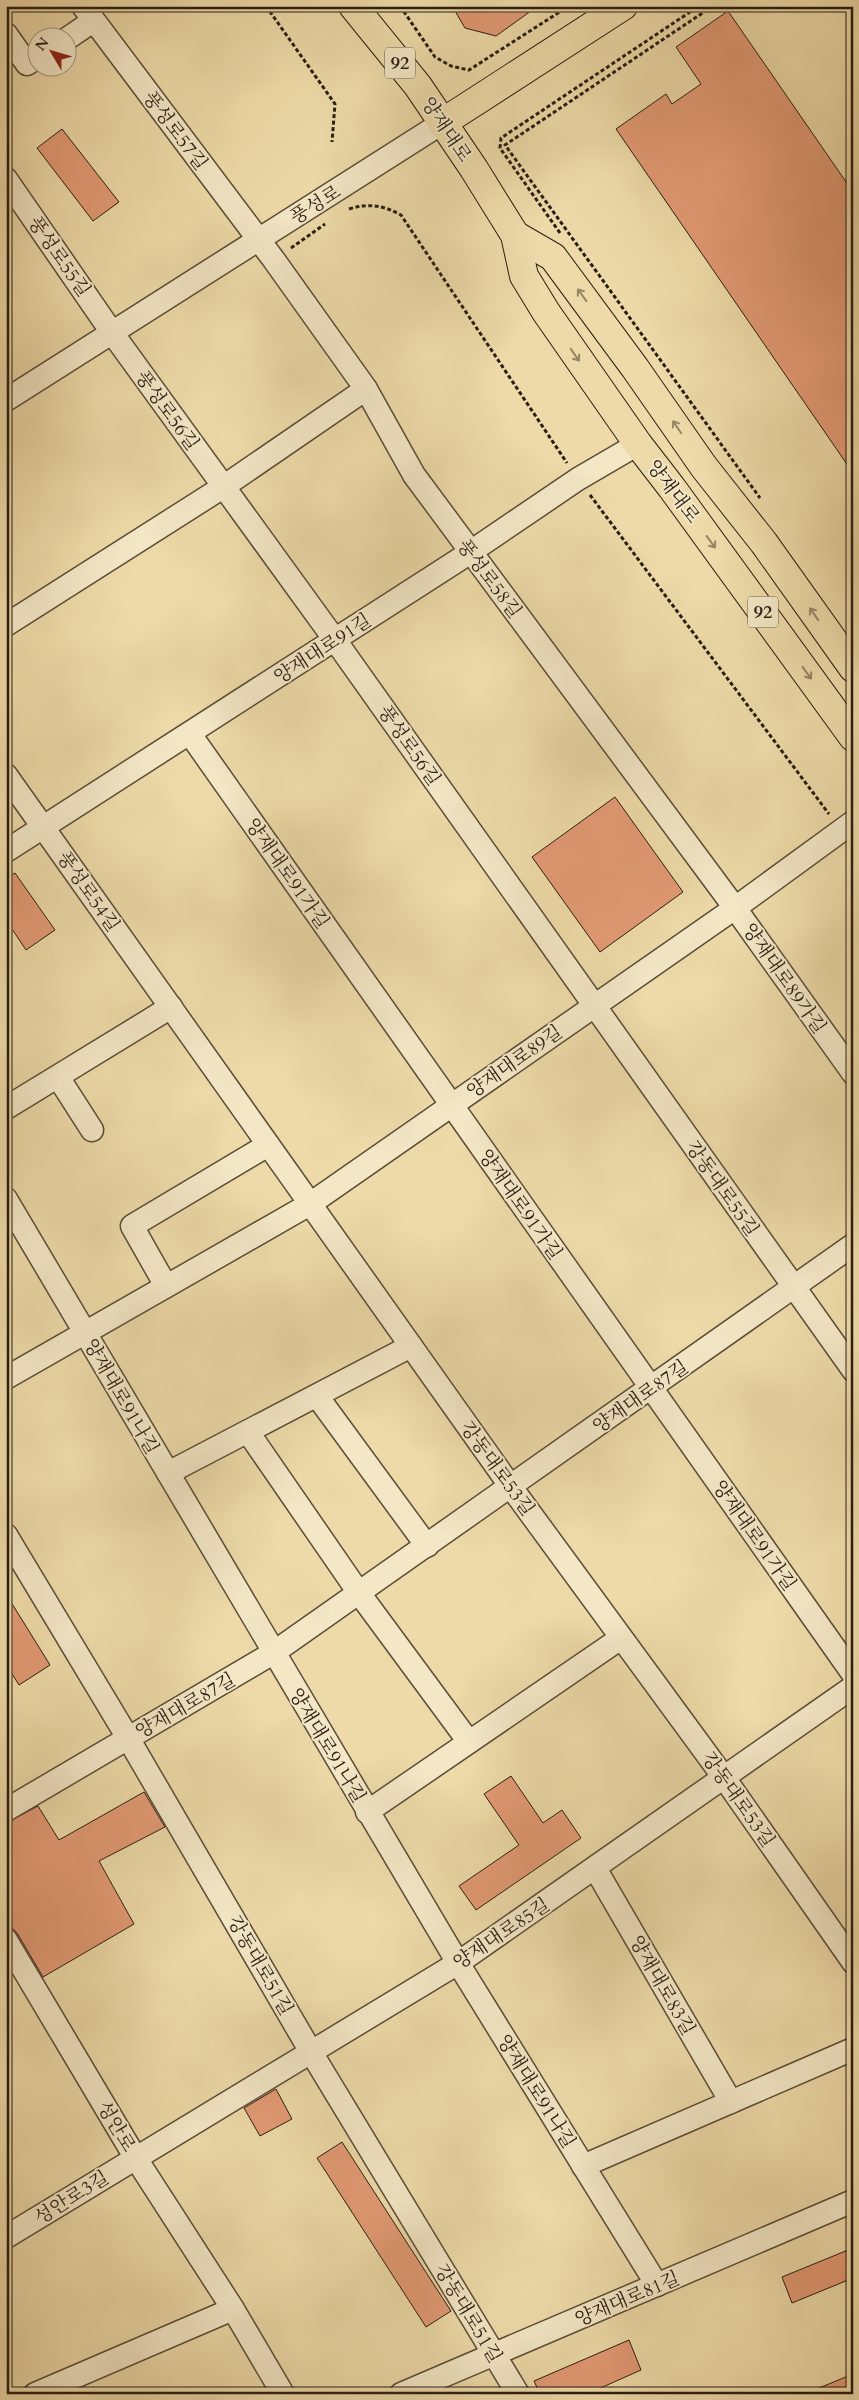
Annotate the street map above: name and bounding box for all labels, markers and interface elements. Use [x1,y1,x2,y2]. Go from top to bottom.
north arrow [28,28,78,78]
text: N [31,34,53,55]
road number: 92 [385,48,415,78]
street label: 풍성로57길 [137,86,214,176]
street label: 양재대로 [415,92,477,167]
street label: 풍성로 [285,179,346,230]
street label: 풍성로55길 [22,211,96,302]
one-way arrow [577,288,587,302]
one-way arrow [570,348,580,362]
street label: 풍성로56길 [129,365,205,456]
one-way arrow [672,420,682,434]
street label: 양재대로 [641,454,706,529]
street label: 풍성로58길 [451,534,528,624]
one-way arrow [706,535,716,549]
road number: 92 [748,596,778,628]
one-way arrow [809,607,819,621]
street label: 양재대로91길 [269,608,376,690]
one-way arrow [802,666,812,680]
street label: 풍성로56길 [372,700,446,791]
street label: 양재대로91가길 [239,813,335,934]
street label: 풍성로54길 [51,846,125,937]
street label: 양재대로89가길 [736,918,832,1039]
street label: 양재대로89길 [462,1019,568,1104]
street label: 강동대로55길 [680,1136,765,1242]
street label: 양재대로91가길 [472,1144,568,1265]
street label: 양재대로91나길 [77,1334,165,1459]
street label: 양재대로87길 [588,1354,694,1439]
street label: 강동대로53길 [454,1416,540,1521]
street label: 양재대로91가길 [706,1475,802,1596]
street label: 양재대로87길 [131,1667,240,1745]
street label: 양재대로91나길 [283,1683,372,1808]
street label: 강동대로53길 [696,1747,781,1853]
street label: 양재대로85길 [448,1892,555,1976]
street label: 강동대로51길 [221,1911,299,2020]
street label: 양재대로83길 [623,1931,701,2040]
street label: 양재대로91나길 [491,2030,582,2153]
street label: 성안로 [91,2096,141,2157]
street label: 성안로3길 [29,2165,114,2231]
street label: 강동대로51길 [428,2259,508,2368]
street label: 양재대로81길 [571,2265,684,2333]

